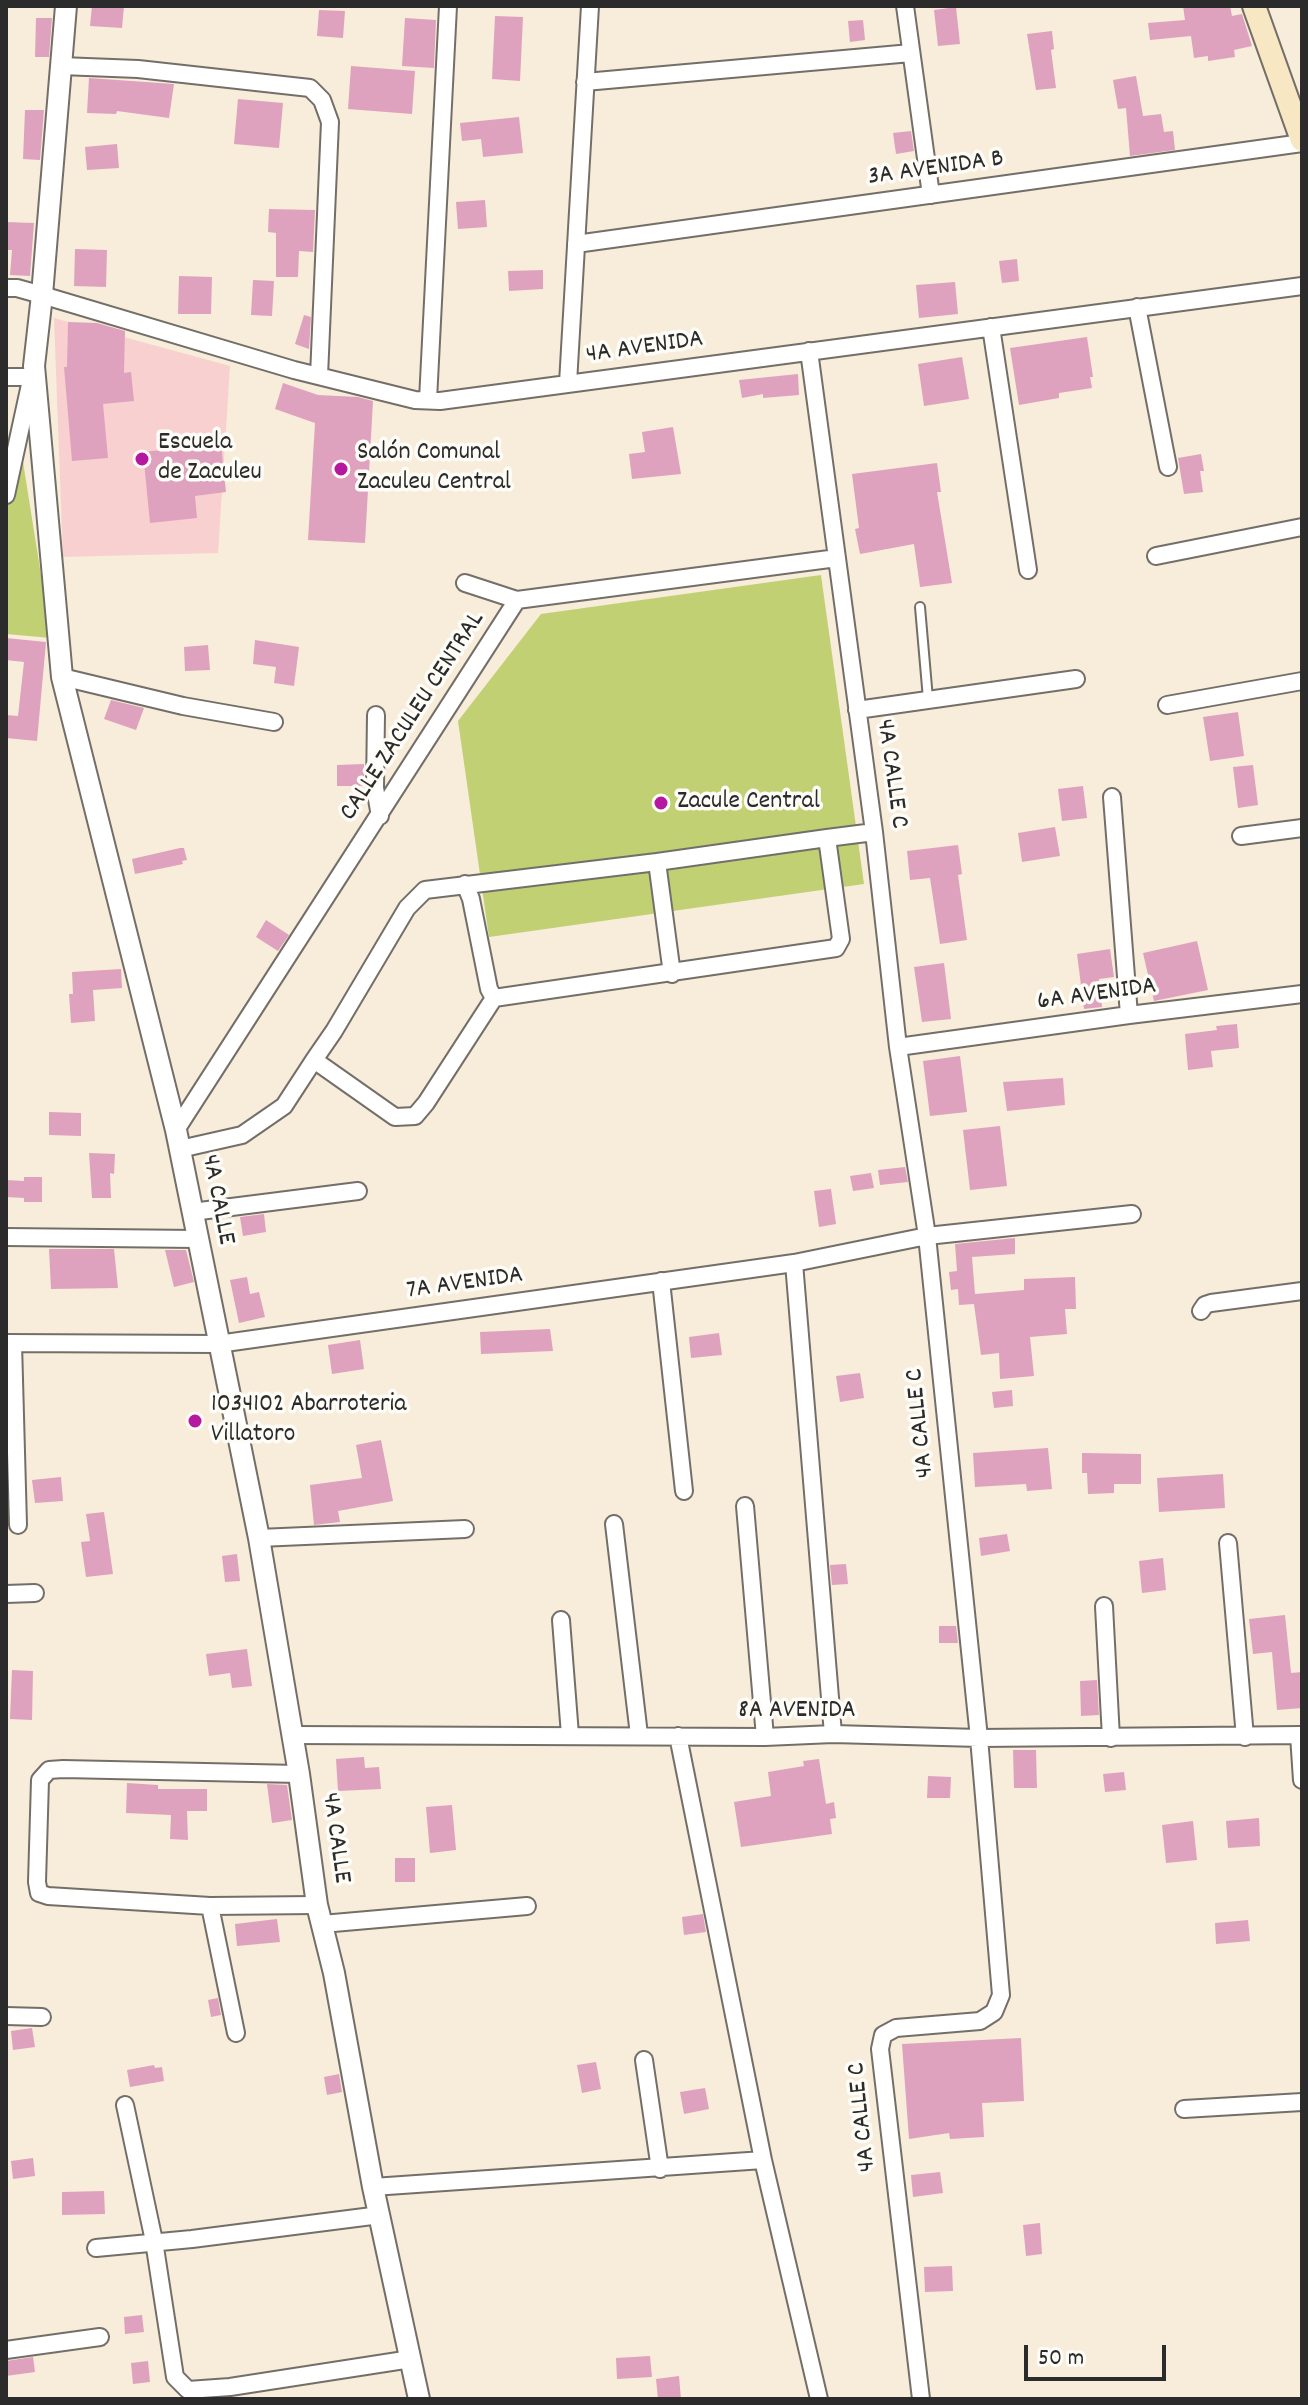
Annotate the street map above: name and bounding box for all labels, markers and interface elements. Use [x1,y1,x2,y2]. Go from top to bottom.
street label: 3A AVENIDA B [866,145,1006,195]
street label: 4A AVENIDA [584,325,706,373]
place label: Escuela de Zaculeu [158,428,262,490]
place label: Salón Comunal Zaculeu Central [357,438,511,500]
marker: Escuela de Zaculeu [133,450,151,468]
marker: Salón Comunal Zaculeu Central [332,460,350,478]
street label: CALLE ZACULEU CENTRAL [335,606,493,828]
street label: 4A CALLE C [867,717,913,831]
place label: Zacule Central [677,787,820,819]
marker: Zacule Central [652,794,670,812]
street label: 6A AVENIDA [1035,972,1159,1020]
street label: 4A CALLE [192,1152,240,1248]
street label: 7A AVENIDA [405,1261,525,1309]
street label: 4A CALLE C [901,1367,943,1479]
place label: 1034102 Abarroteria Villatoro [211,1390,407,1452]
marker: 1034102 Abarroteria Villatoro [186,1412,204,1430]
street label: 8A AVENIDA [738,1696,856,1728]
street label: 4A CALLE [312,1791,356,1885]
street label: 4A CALLE C [843,2061,885,2173]
scale bar [1028,2329,1170,2379]
text: 50 m [1038,2342,1084,2376]

